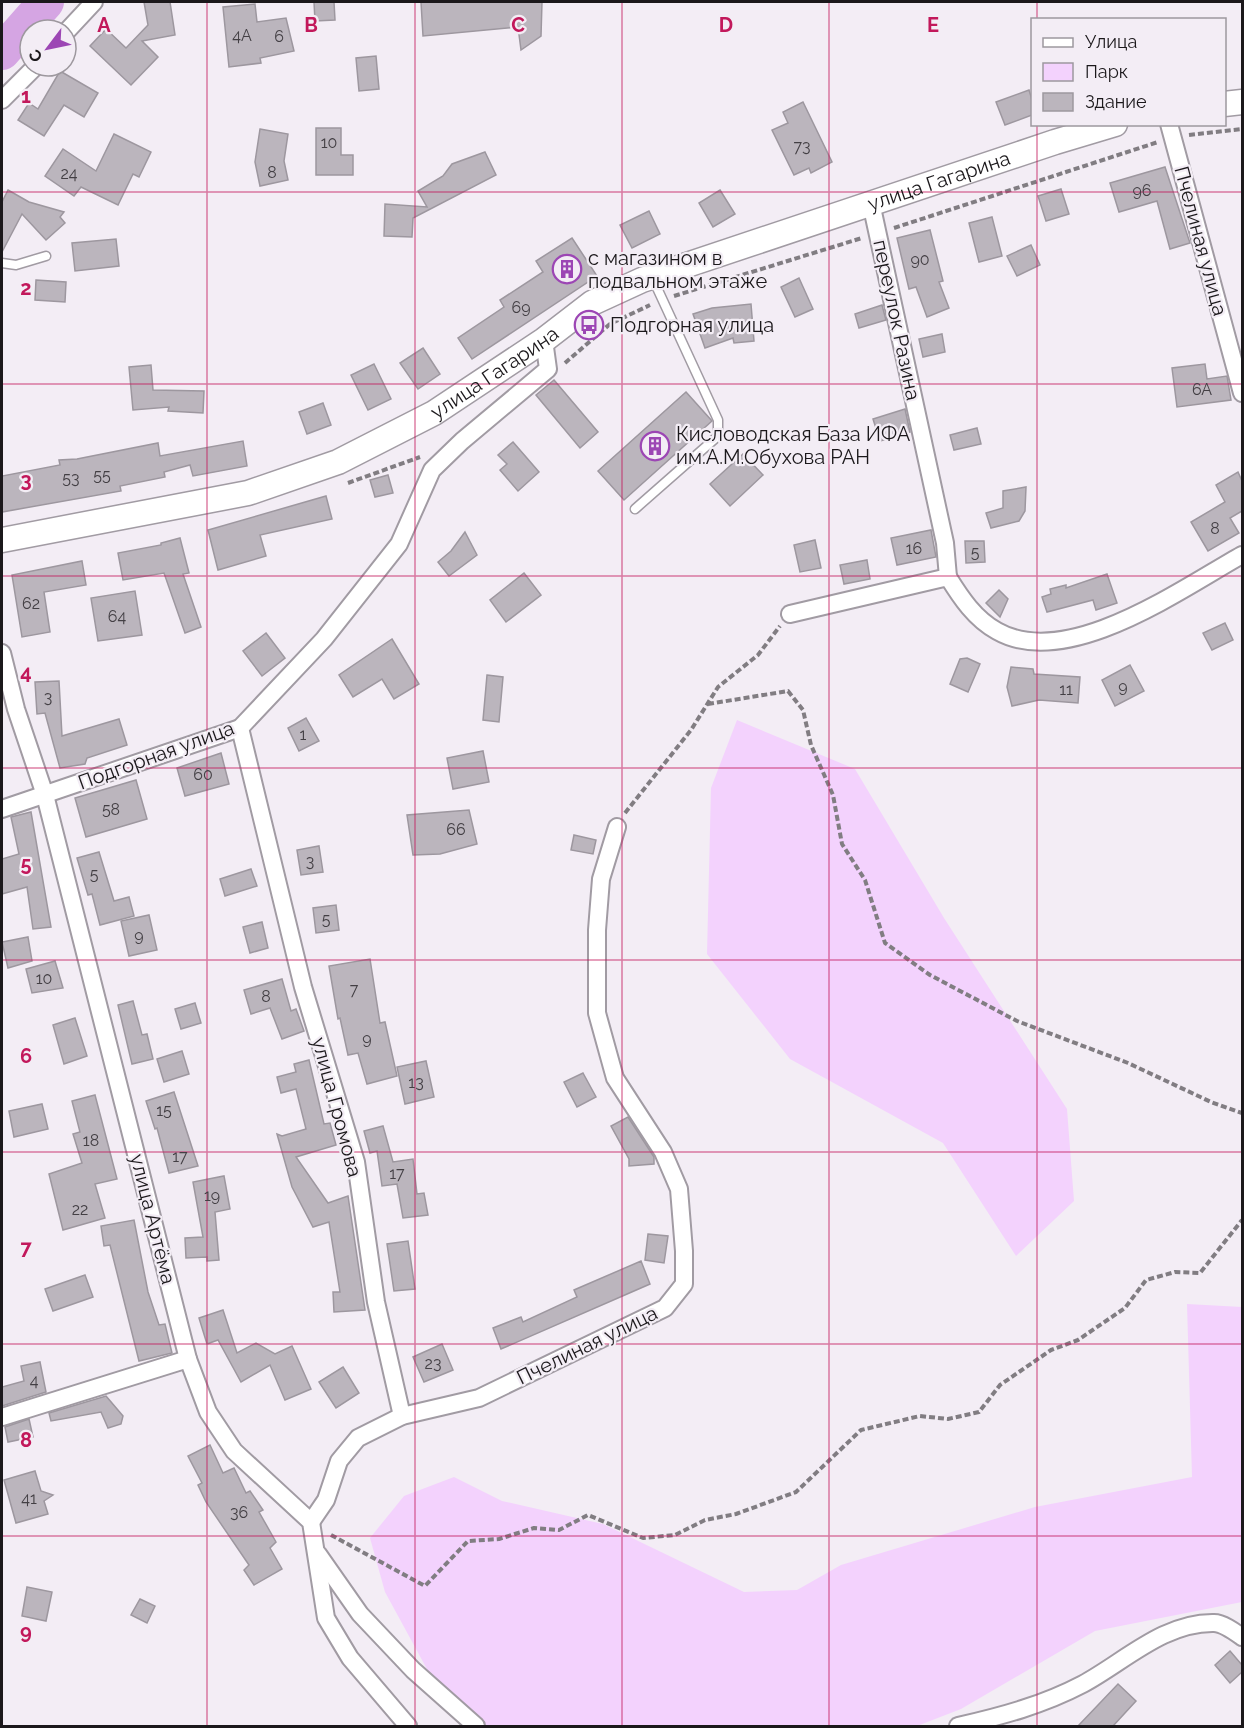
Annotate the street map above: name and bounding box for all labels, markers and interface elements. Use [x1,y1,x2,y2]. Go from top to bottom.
text: A [97,13,111,37]
text: B [304,13,318,37]
text: C [511,13,525,37]
text: D [719,13,733,37]
text: E [927,13,939,37]
north arrow [18,18,78,78]
legend [1031,18,1226,126]
house number: 4А [232,26,252,45]
house number: 6 [274,27,284,46]
text: Улица [1085,31,1137,52]
text: С [25,46,47,65]
text: Парк [1085,61,1128,82]
text: 1 [21,84,31,108]
text: Здание [1085,91,1147,112]
house number: 10 [321,133,337,152]
house number: 73 [793,137,811,156]
street label: улица Гагарина [864,146,1013,216]
house number: 8 [267,163,277,182]
house number: 24 [60,164,78,183]
street label: Пчелиная улица [1170,164,1232,318]
house number: 96 [1132,181,1152,200]
street label: переулок Разина [868,238,926,402]
place label: с магазином в подвальном этаже [588,246,768,293]
house number: 90 [910,250,930,269]
building icon: с магазином в подвальном этаже [551,253,583,285]
text: 2 [20,276,32,300]
house number: 69 [511,298,531,317]
bus stop icon: Подгорная улица [573,309,605,341]
place label: Подгорная улица [610,313,774,337]
street label: улица Гагарина [426,321,563,424]
house number: 6А [1192,380,1212,399]
place label: Кисловодская База ИФА им.А.М.Обухова РАН [676,422,911,469]
building icon: Кисловодская База ИФА им.А.М.Обухова РАН [639,430,671,462]
house number: 55 [93,466,111,485]
text: 3 [20,468,32,492]
house number: 53 [62,469,80,488]
house number: 8 [1210,519,1220,538]
house number: 16 [906,539,922,558]
house number: 5 [971,543,980,562]
house number: 62 [22,594,40,613]
house number: 64 [108,607,126,626]
text: 4 [20,660,32,684]
house number: 9 [1118,677,1128,696]
house number: 11 [1059,680,1073,699]
house number: 3 [44,688,52,707]
street label: Подгорная улица [75,716,237,794]
house number: 1 [300,725,307,744]
house number: 60 [193,765,213,784]
house number: 58 [102,800,120,819]
house number: 66 [446,820,466,839]
text: 5 [20,852,32,876]
house number: 3 [306,852,314,871]
house number: 5 [90,865,99,884]
house number: 5 [322,910,331,929]
house number: 9 [134,926,144,945]
house number: 10 [36,969,52,988]
house number: 7 [350,980,359,999]
house number: 8 [261,987,271,1006]
house number: 9 [362,1029,372,1048]
street label: улица Громова [307,1034,367,1180]
text: 6 [20,1044,32,1068]
house number: 13 [408,1073,424,1092]
house number: 15 [156,1101,172,1120]
house number: 18 [83,1131,99,1150]
house number: 17 [172,1147,188,1166]
street label: улица Артёма [125,1152,181,1286]
house number: 17 [389,1164,405,1183]
house number: 19 [204,1186,220,1205]
house number: 22 [72,1200,88,1219]
text: 7 [20,1236,32,1260]
street label: Пчелиная улица [513,1301,661,1389]
house number: 23 [425,1354,441,1373]
house number: 4 [30,1371,39,1390]
text: 8 [20,1428,32,1452]
house number: 41 [21,1489,37,1508]
house number: 36 [230,1503,248,1522]
text: 9 [20,1620,32,1644]

